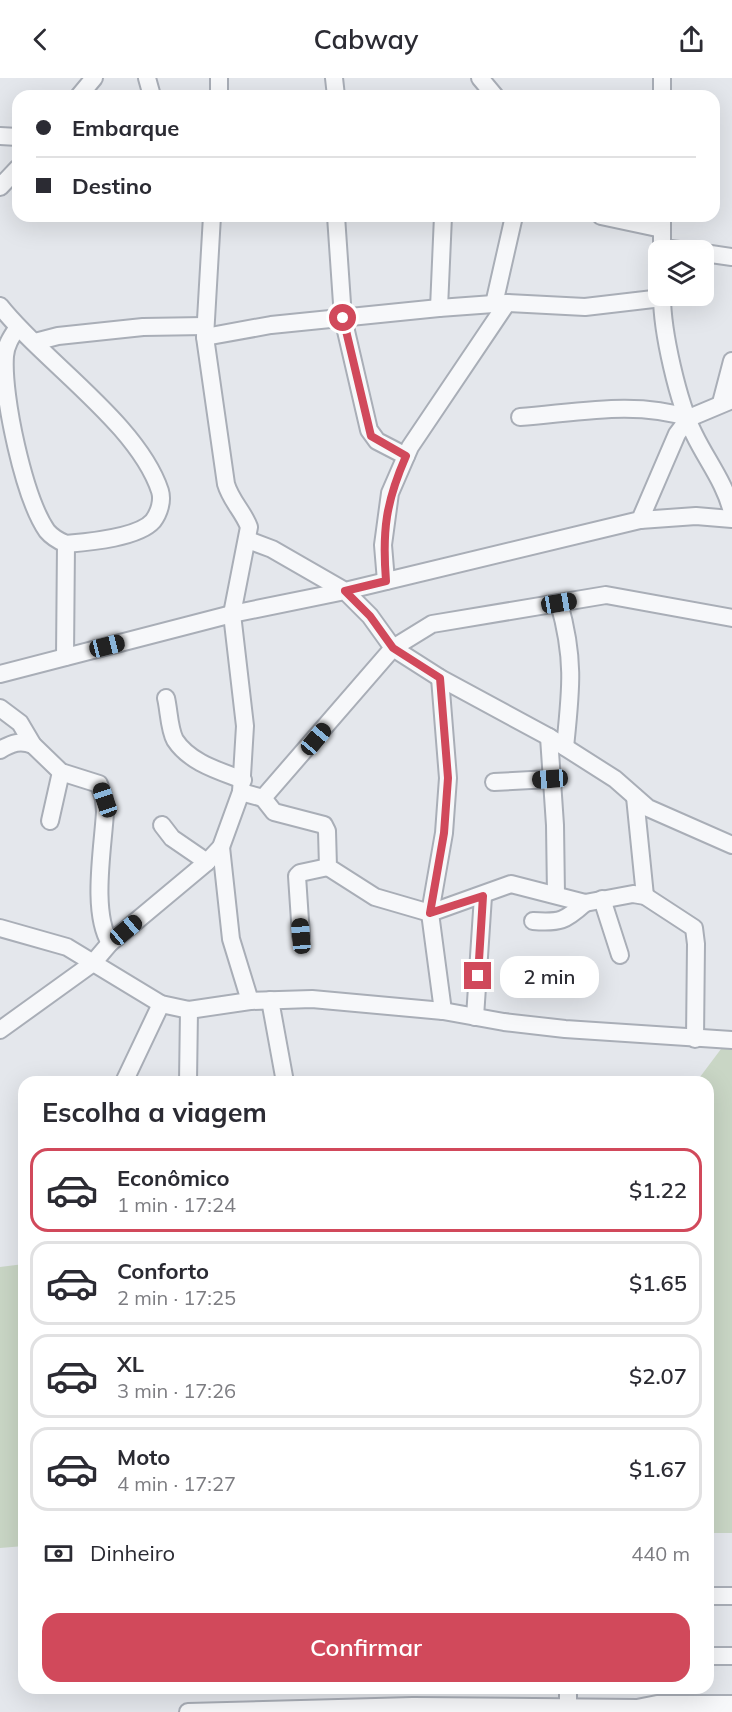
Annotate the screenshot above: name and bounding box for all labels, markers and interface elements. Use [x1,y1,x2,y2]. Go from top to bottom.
text: Cabway [314,22,418,56]
icon: back [24,23,57,56]
icon: share [675,23,708,56]
text: Embarque [72,114,179,142]
text: Destino [72,172,152,200]
map controls [648,240,714,306]
button: layers [648,240,714,306]
route start [329,304,356,331]
car [540,591,578,615]
car [87,633,127,659]
car [298,719,334,759]
car [531,769,569,789]
car [91,780,119,820]
car [106,912,146,948]
car [290,917,312,955]
callout: 2 min [499,955,598,997]
route end [464,962,491,989]
text: 2 min [524,964,575,989]
text: Escolha a viagem [42,1095,267,1129]
icon: car [45,1163,99,1217]
text: Econômico [117,1164,230,1192]
text: $1.22 [629,1176,687,1204]
text: 1 min · 17:24 [117,1192,236,1217]
icon: car [45,1256,99,1310]
text: Conforto [117,1257,209,1285]
text: $1.65 [629,1269,687,1297]
text: 2 min · 17:25 [117,1285,236,1310]
icon: car [45,1349,99,1403]
text: XL [117,1350,144,1378]
text: $2.07 [629,1362,687,1390]
text: 3 min · 17:26 [117,1378,236,1403]
icon: car [45,1442,99,1496]
text: Moto [117,1443,170,1471]
text: $1.67 [629,1455,687,1483]
text: 4 min · 17:27 [117,1471,236,1496]
icon: cash [42,1537,75,1570]
text: Dinheiro [90,1539,175,1567]
text: 440 m [631,1541,690,1566]
button: Confirmar [42,1613,690,1682]

